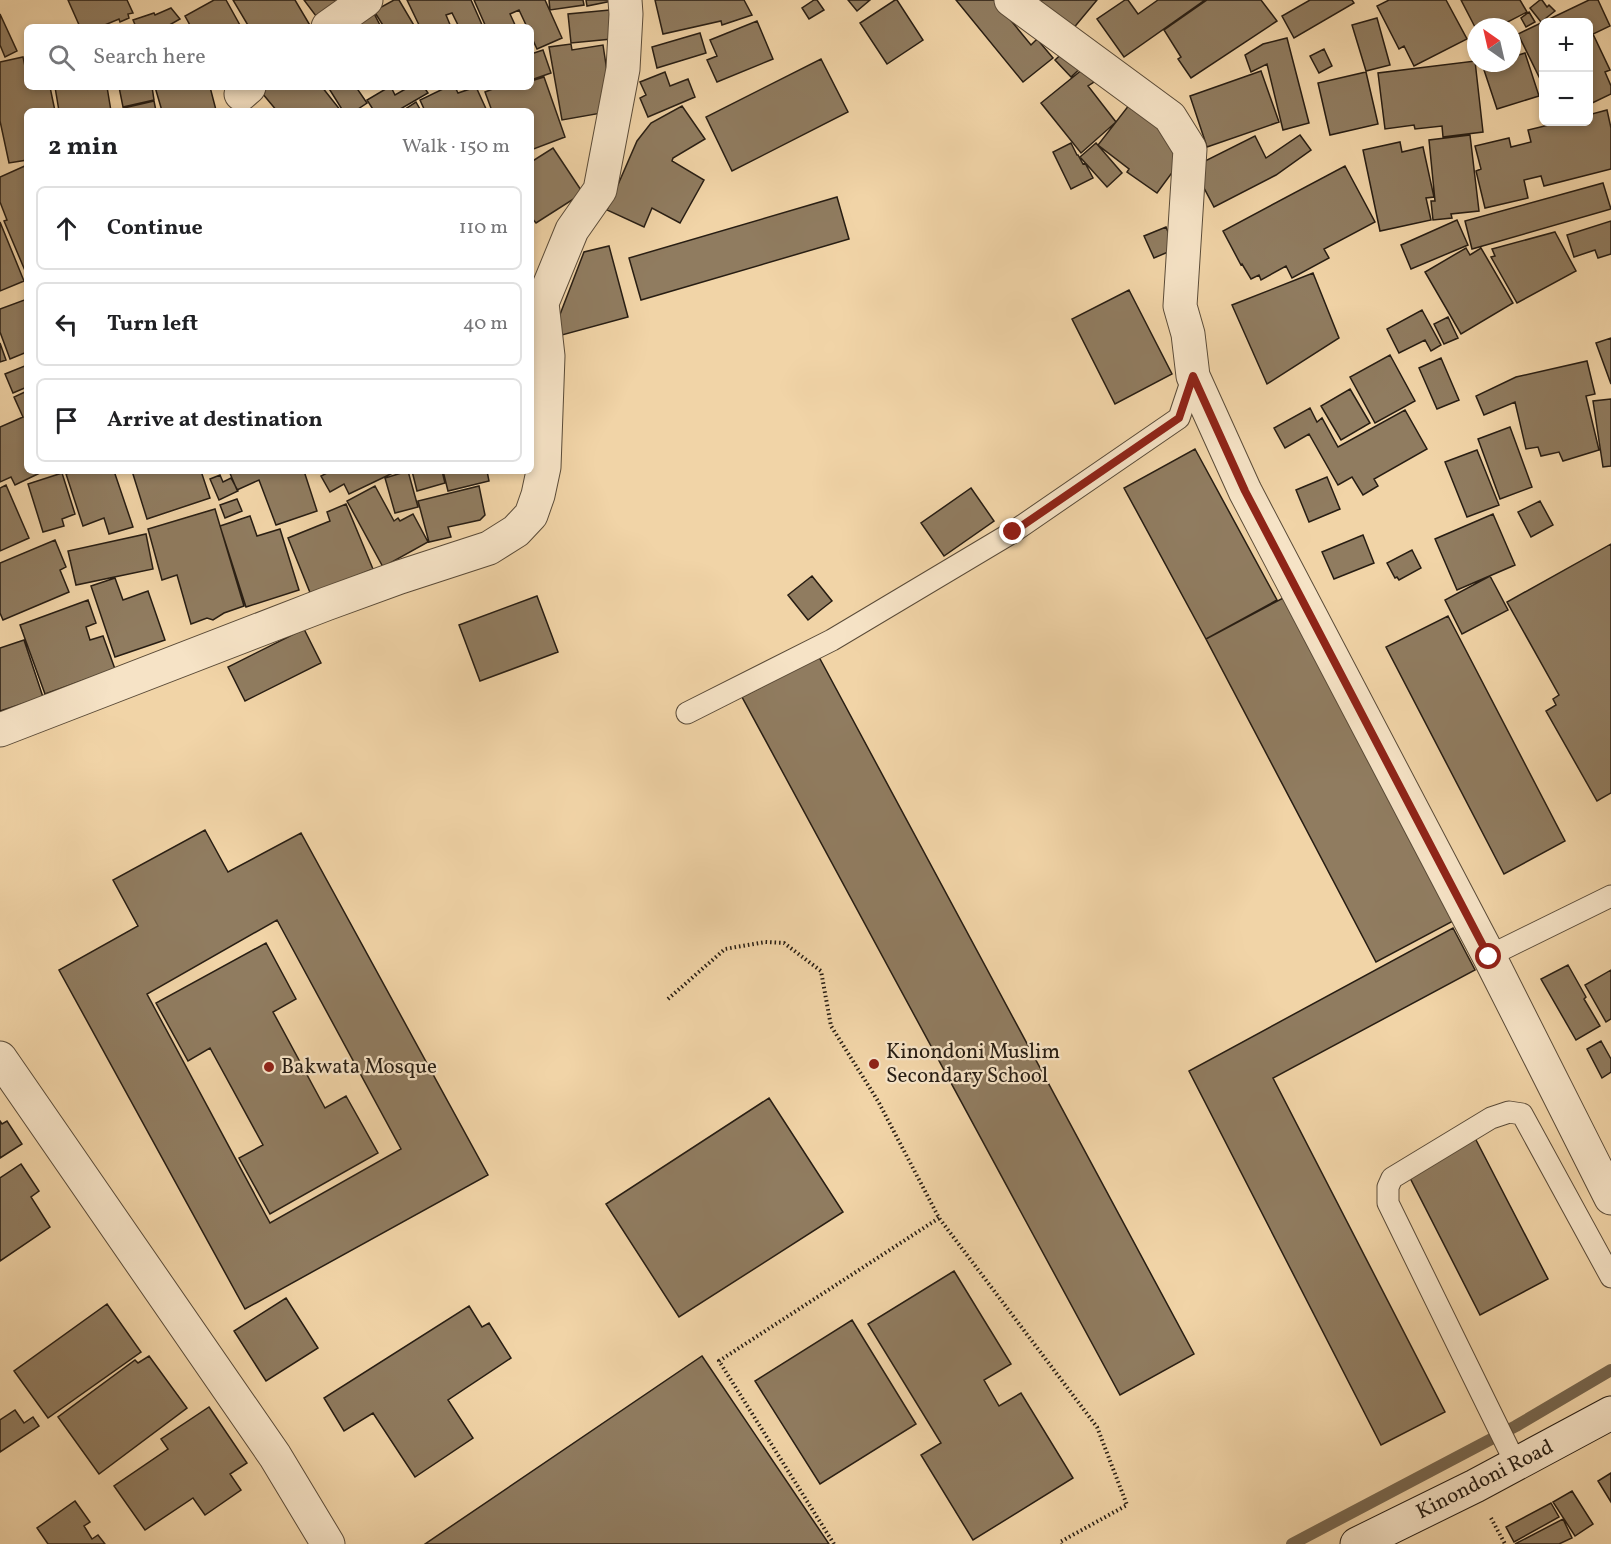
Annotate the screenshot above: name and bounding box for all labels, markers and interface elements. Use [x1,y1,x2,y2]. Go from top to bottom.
north arrow [1467,18,1521,72]
map controls [1539,18,1593,126]
button: + [1539,18,1593,72]
search box [24,24,534,90]
icon: search [45,41,78,74]
text: Search here [93,42,206,73]
button: − [1539,72,1593,126]
text: 2 min [48,129,118,165]
text: Walk · 150 m [402,133,510,161]
icon: ahead [50,212,83,245]
text: Continue [107,213,203,244]
text: 110 m [459,214,508,242]
icon: left [50,308,83,341]
text: Turn left [107,309,198,340]
text: 40 m [463,310,508,338]
icon: arrive [50,404,83,437]
text: Arrive at destination [107,405,323,436]
route end [999,518,1025,544]
route start [1475,943,1501,969]
place label: Kinondoni Muslim Secondary School [886,1038,1060,1091]
place label: Bakwata Mosque [281,1053,437,1082]
marker: Kinondoni Muslim Secondary School [867,1057,881,1071]
marker: Bakwata Mosque [262,1060,276,1074]
street label: Kinondoni Road [1411,1433,1559,1527]

